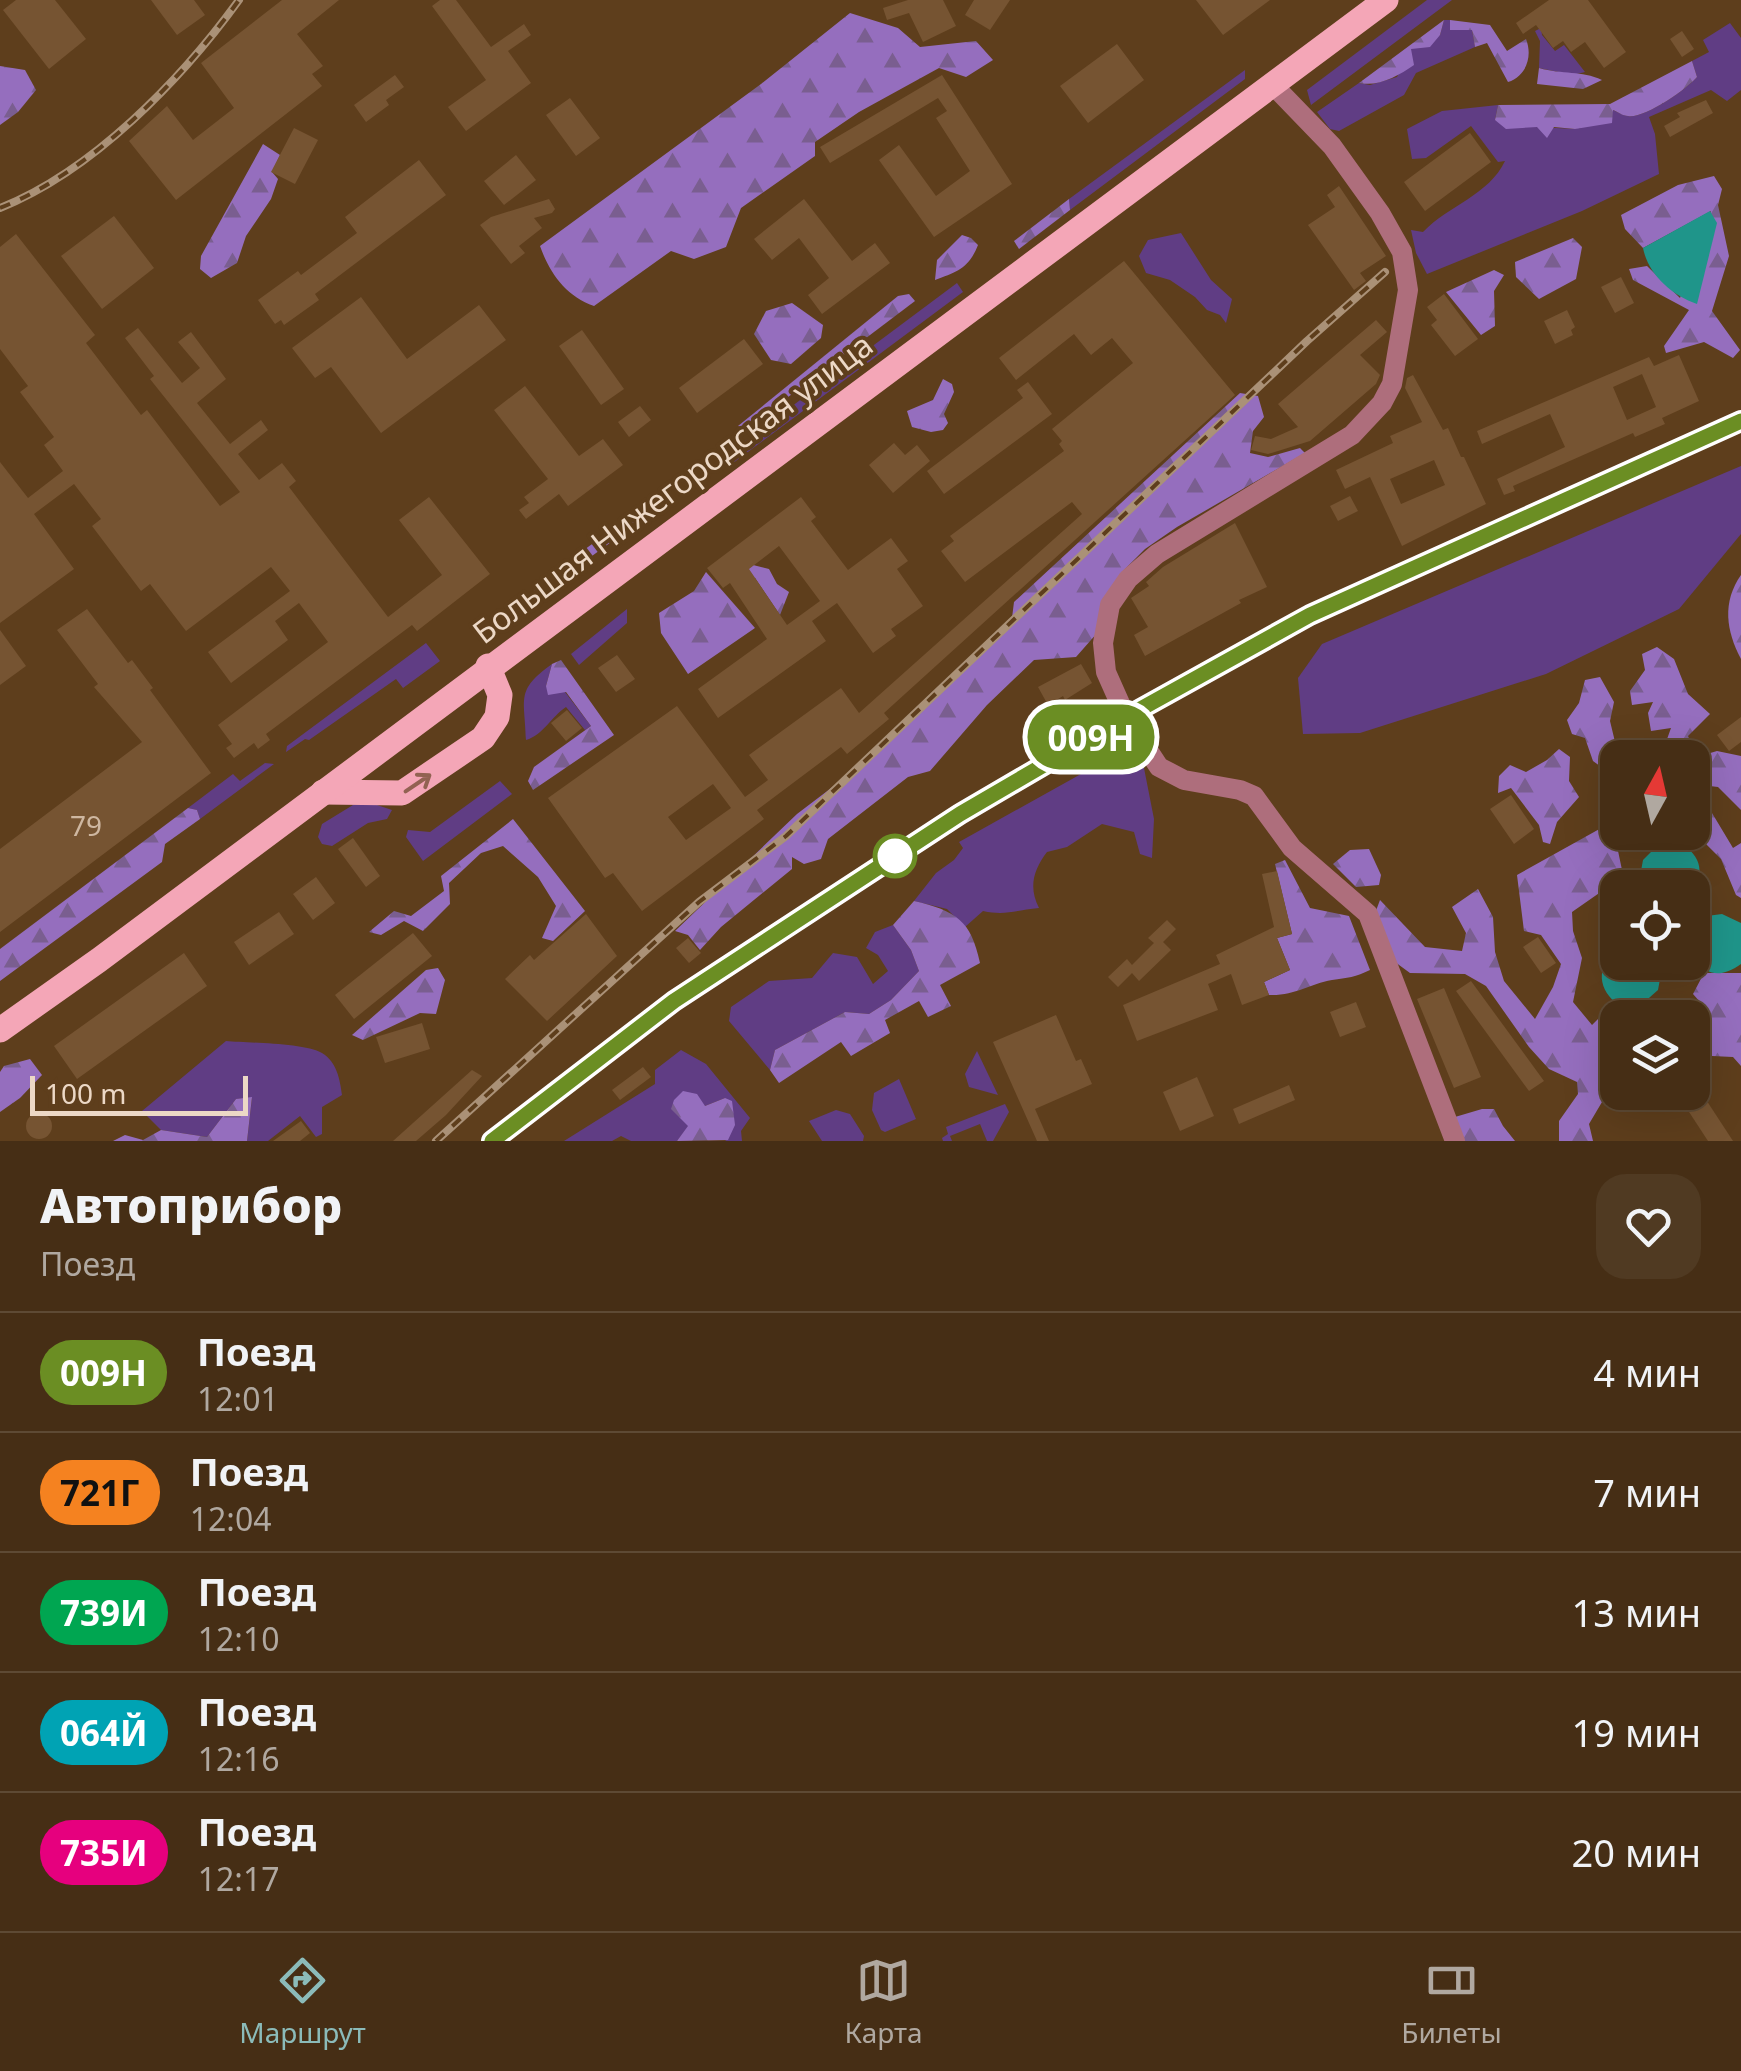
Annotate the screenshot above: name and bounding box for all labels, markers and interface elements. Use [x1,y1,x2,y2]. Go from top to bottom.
street label: Большая Нижегородская улица [463,323,881,653]
line badge: 009Н [1021,704,1161,770]
text: 009Н [1047,714,1135,761]
north arrow [1600,740,1710,850]
map controls [1600,740,1710,1110]
one-way arrow [403,773,431,794]
house number: 79 [70,806,102,844]
unlabelled marker [874,835,916,877]
button: locate [1600,870,1710,980]
button: layers [1600,1000,1710,1110]
scale bar [30,1071,248,1116]
text: 100 m [45,1074,127,1112]
text: Автоприбор [40,1172,342,1237]
button: heart [1596,1174,1701,1279]
text: Поезд [40,1242,135,1285]
text: Поезд [197,1325,316,1377]
text: 4 мин [1593,1346,1701,1398]
text: 009Н [60,1349,147,1396]
text: 12:01 [197,1377,279,1420]
text: Поезд [190,1445,308,1497]
text: 7 мин [1593,1466,1701,1518]
text: 721Г [60,1469,140,1516]
text: 12:04 [190,1497,272,1540]
text: Поезд [198,1565,316,1617]
text: 13 мин [1572,1586,1701,1638]
text: 739И [60,1589,148,1636]
text: 12:10 [198,1617,280,1660]
text: Поезд [198,1685,316,1737]
text: 19 мин [1572,1706,1701,1758]
text: 064Й [60,1709,148,1756]
text: 12:16 [198,1737,280,1780]
text: Поезд [198,1805,316,1857]
text: 20 мин [1572,1826,1701,1878]
text: 735И [60,1829,148,1876]
text: 12:17 [198,1857,280,1900]
tab: Маршрут [239,1953,366,2051]
tab: Карта [844,1953,923,2051]
tab: Билеты [1401,1953,1502,2051]

